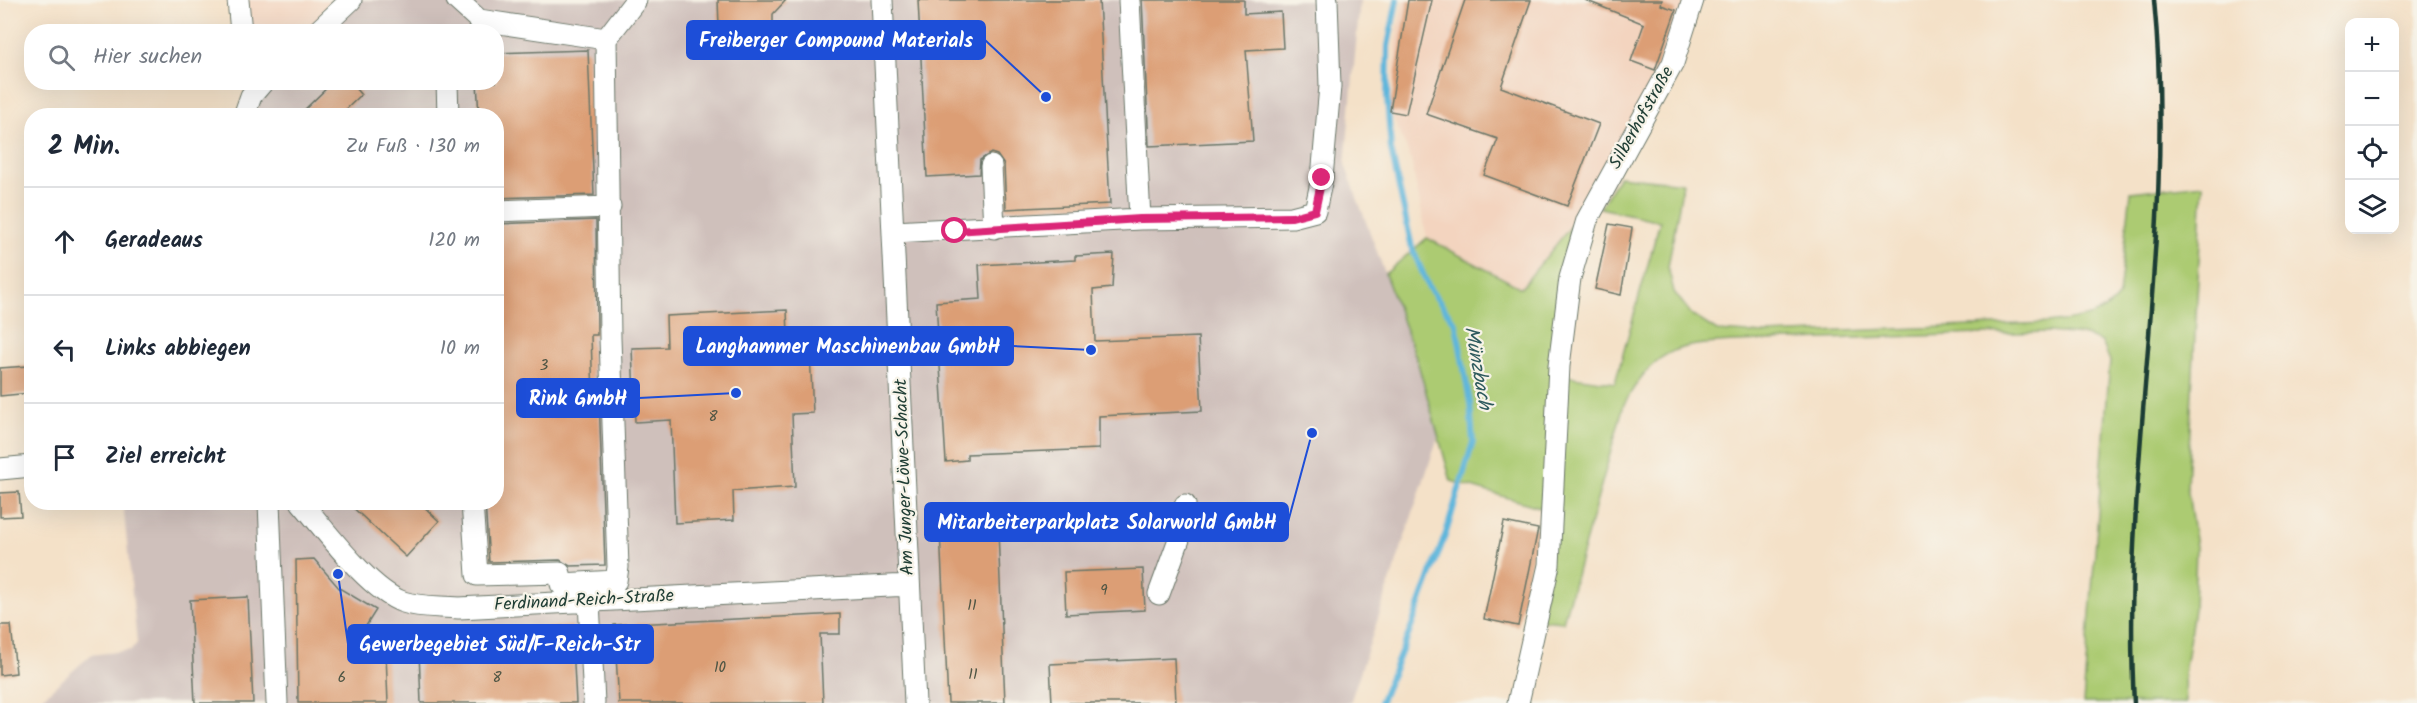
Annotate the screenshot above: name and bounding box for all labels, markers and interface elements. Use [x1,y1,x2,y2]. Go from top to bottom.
map controls [2345,18,2399,234]
button: + [2345,18,2399,72]
callout: Freiberger Compound Materials [687,21,985,59]
search box [24,24,504,90]
text: Freiberger Compound Materials [699,26,974,58]
text: Hier suchen [93,40,202,75]
icon: search [45,41,78,74]
street label: Silberhofstraße [1602,61,1682,175]
button: − [2345,72,2399,126]
text: 2 Min. [48,126,120,168]
button: locate [2345,126,2399,180]
text: Zu Fuß · 130 m [346,131,480,163]
route end [1308,164,1334,190]
button: layers [2345,180,2399,234]
route start [941,217,967,243]
text: Geradeaus [105,224,203,259]
icon: ahead [48,225,81,258]
text: 120 m [428,225,480,257]
water label: Münzbach [1454,324,1500,415]
callout: Langhammer Maschinenbau GmbH [684,327,1013,365]
text: Links abbiegen [105,332,251,367]
text: Langhammer Maschinenbau GmbH [695,332,1001,364]
icon: left [48,333,81,366]
text: 10 m [440,333,480,365]
house number: 3 [540,354,549,378]
street label: Am Junger-Löwe-Schacht [887,377,923,576]
callout: Rink GmbH [517,379,639,417]
text: Rink GmbH [529,384,627,416]
house number: 8 [708,405,718,429]
text: Ziel erreicht [105,440,226,475]
icon: arrive [48,441,81,474]
callout: Mitarbeiterparkplatz Solarworld GmbH [925,503,1288,541]
text: Mitarbeiterparkplatz Solarworld GmbH [937,508,1277,540]
house number: 9 [1100,579,1108,603]
street label: Ferdinand-Reich-Straße [493,582,675,620]
house number: 11 [967,594,977,618]
callout: Gewerbegebiet Süd/F-Reich-Str [348,625,653,663]
text: Gewerbegebiet Süd/F-Reich-Str [360,630,641,662]
house number: 10 [714,656,727,680]
house number: 11 [968,663,978,687]
house number: 6 [338,666,346,690]
house number: 8 [492,666,502,690]

